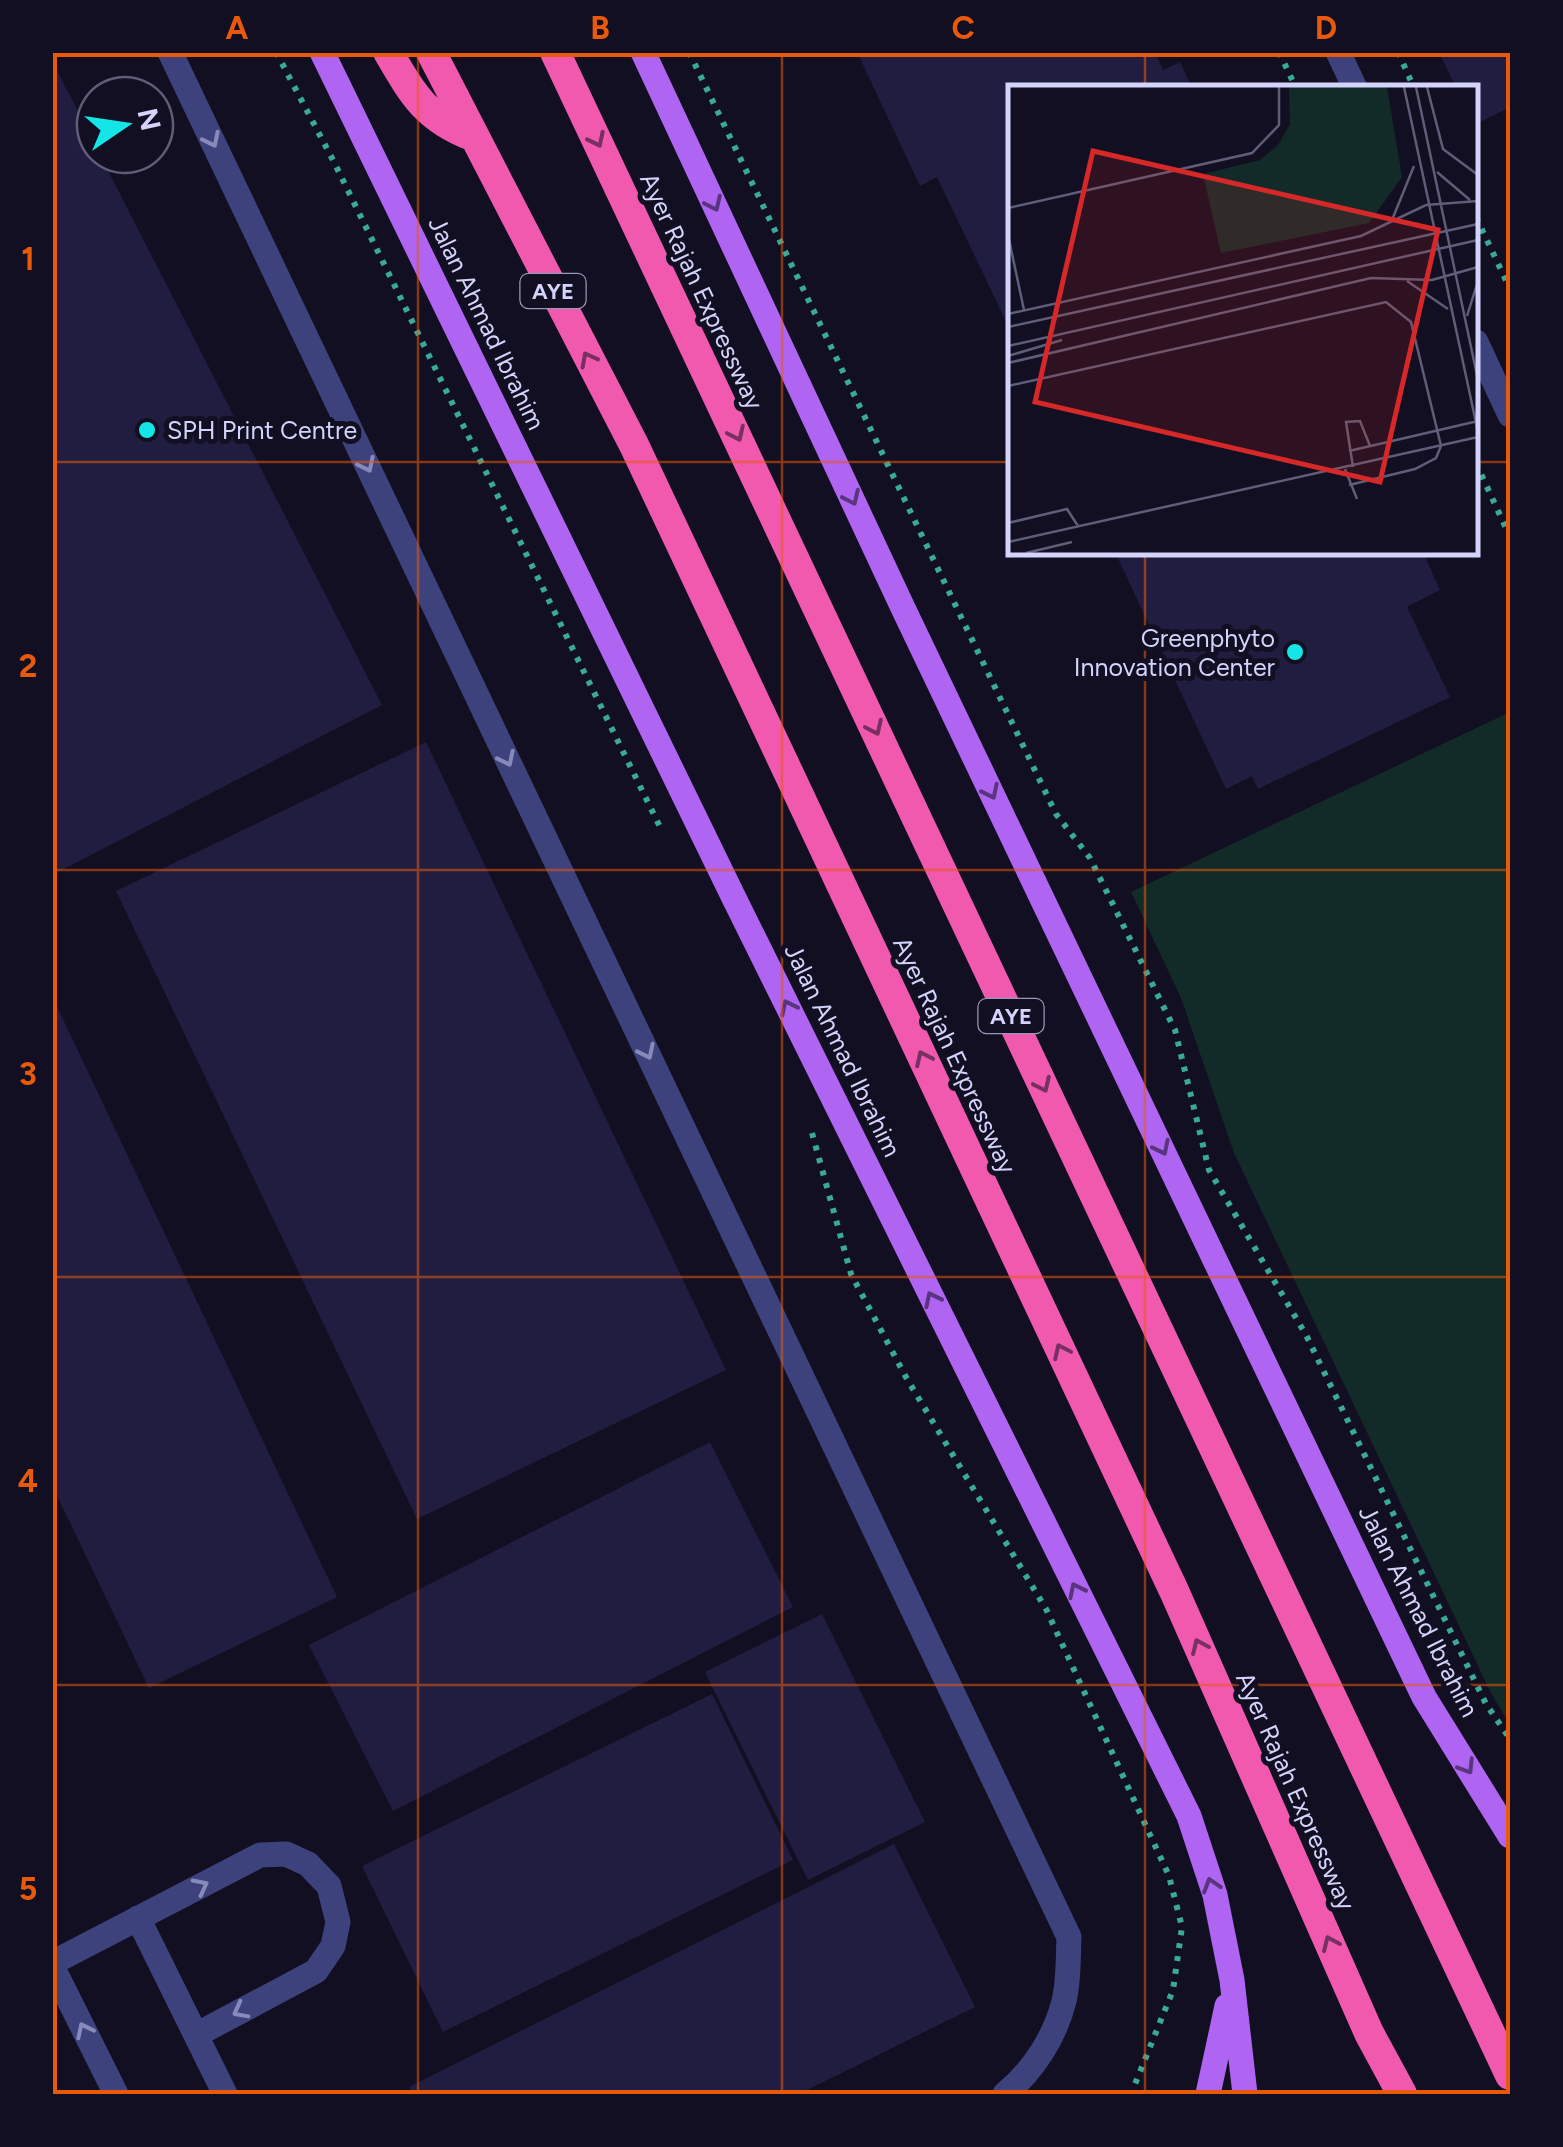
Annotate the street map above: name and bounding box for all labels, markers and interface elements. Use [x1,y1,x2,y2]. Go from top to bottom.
text: A [226,9,249,47]
text: B [590,9,610,47]
text: C [951,9,975,47]
text: D [1315,9,1337,47]
north arrow [75,75,175,175]
inset map [1008,85,1478,555]
text: N [130,105,168,134]
one-way arrow [200,130,220,148]
one-way arrow [585,130,604,148]
street label: Ayer Rajah Expressway [634,168,770,414]
one-way arrow [701,194,721,212]
street label: Jalan Ahmad Ibrahim [422,212,552,434]
text: 1 [21,240,35,278]
road number: AYE [520,274,586,308]
one-way arrow [581,352,601,370]
place label: SPH Print Centre [167,415,357,445]
marker: SPH Print Centre [136,419,158,441]
one-way arrow [725,424,745,442]
one-way arrow [355,455,375,473]
one-way arrow [840,488,860,506]
place label: Greenphyto Innovation Center [1074,623,1276,682]
marker: Greenphyto Innovation Center [1284,641,1306,663]
text: 2 [19,647,37,685]
one-way arrow [863,718,883,736]
one-way arrow [495,749,515,767]
one-way arrow [979,782,999,800]
street label: Ayer Rajah Expressway [887,932,1023,1178]
street label: Jalan Ahmad Ibrahim [778,939,908,1161]
road number: AYE [978,999,1044,1033]
one-way arrow [781,1000,801,1018]
one-way arrow [635,1042,655,1060]
one-way arrow [915,1050,935,1068]
text: 3 [19,1055,37,1093]
one-way arrow [1031,1075,1051,1093]
one-way arrow [1149,1138,1169,1156]
one-way arrow [925,1291,945,1309]
one-way arrow [1054,1344,1074,1362]
text: 4 [18,1462,38,1500]
street label: Jalan Ahmad Ibrahim [1353,1500,1485,1722]
one-way arrow [1069,1582,1089,1600]
one-way arrow [1191,1638,1211,1656]
street label: Ayer Rajah Expressway [1230,1667,1362,1915]
one-way arrow [1455,1756,1474,1774]
text: 5 [19,1870,37,1908]
one-way arrow [1202,1877,1223,1894]
one-way arrow [190,1879,208,1898]
one-way arrow [1322,1935,1342,1953]
one-way arrow [232,1999,250,2019]
one-way arrow [77,2023,96,2041]

